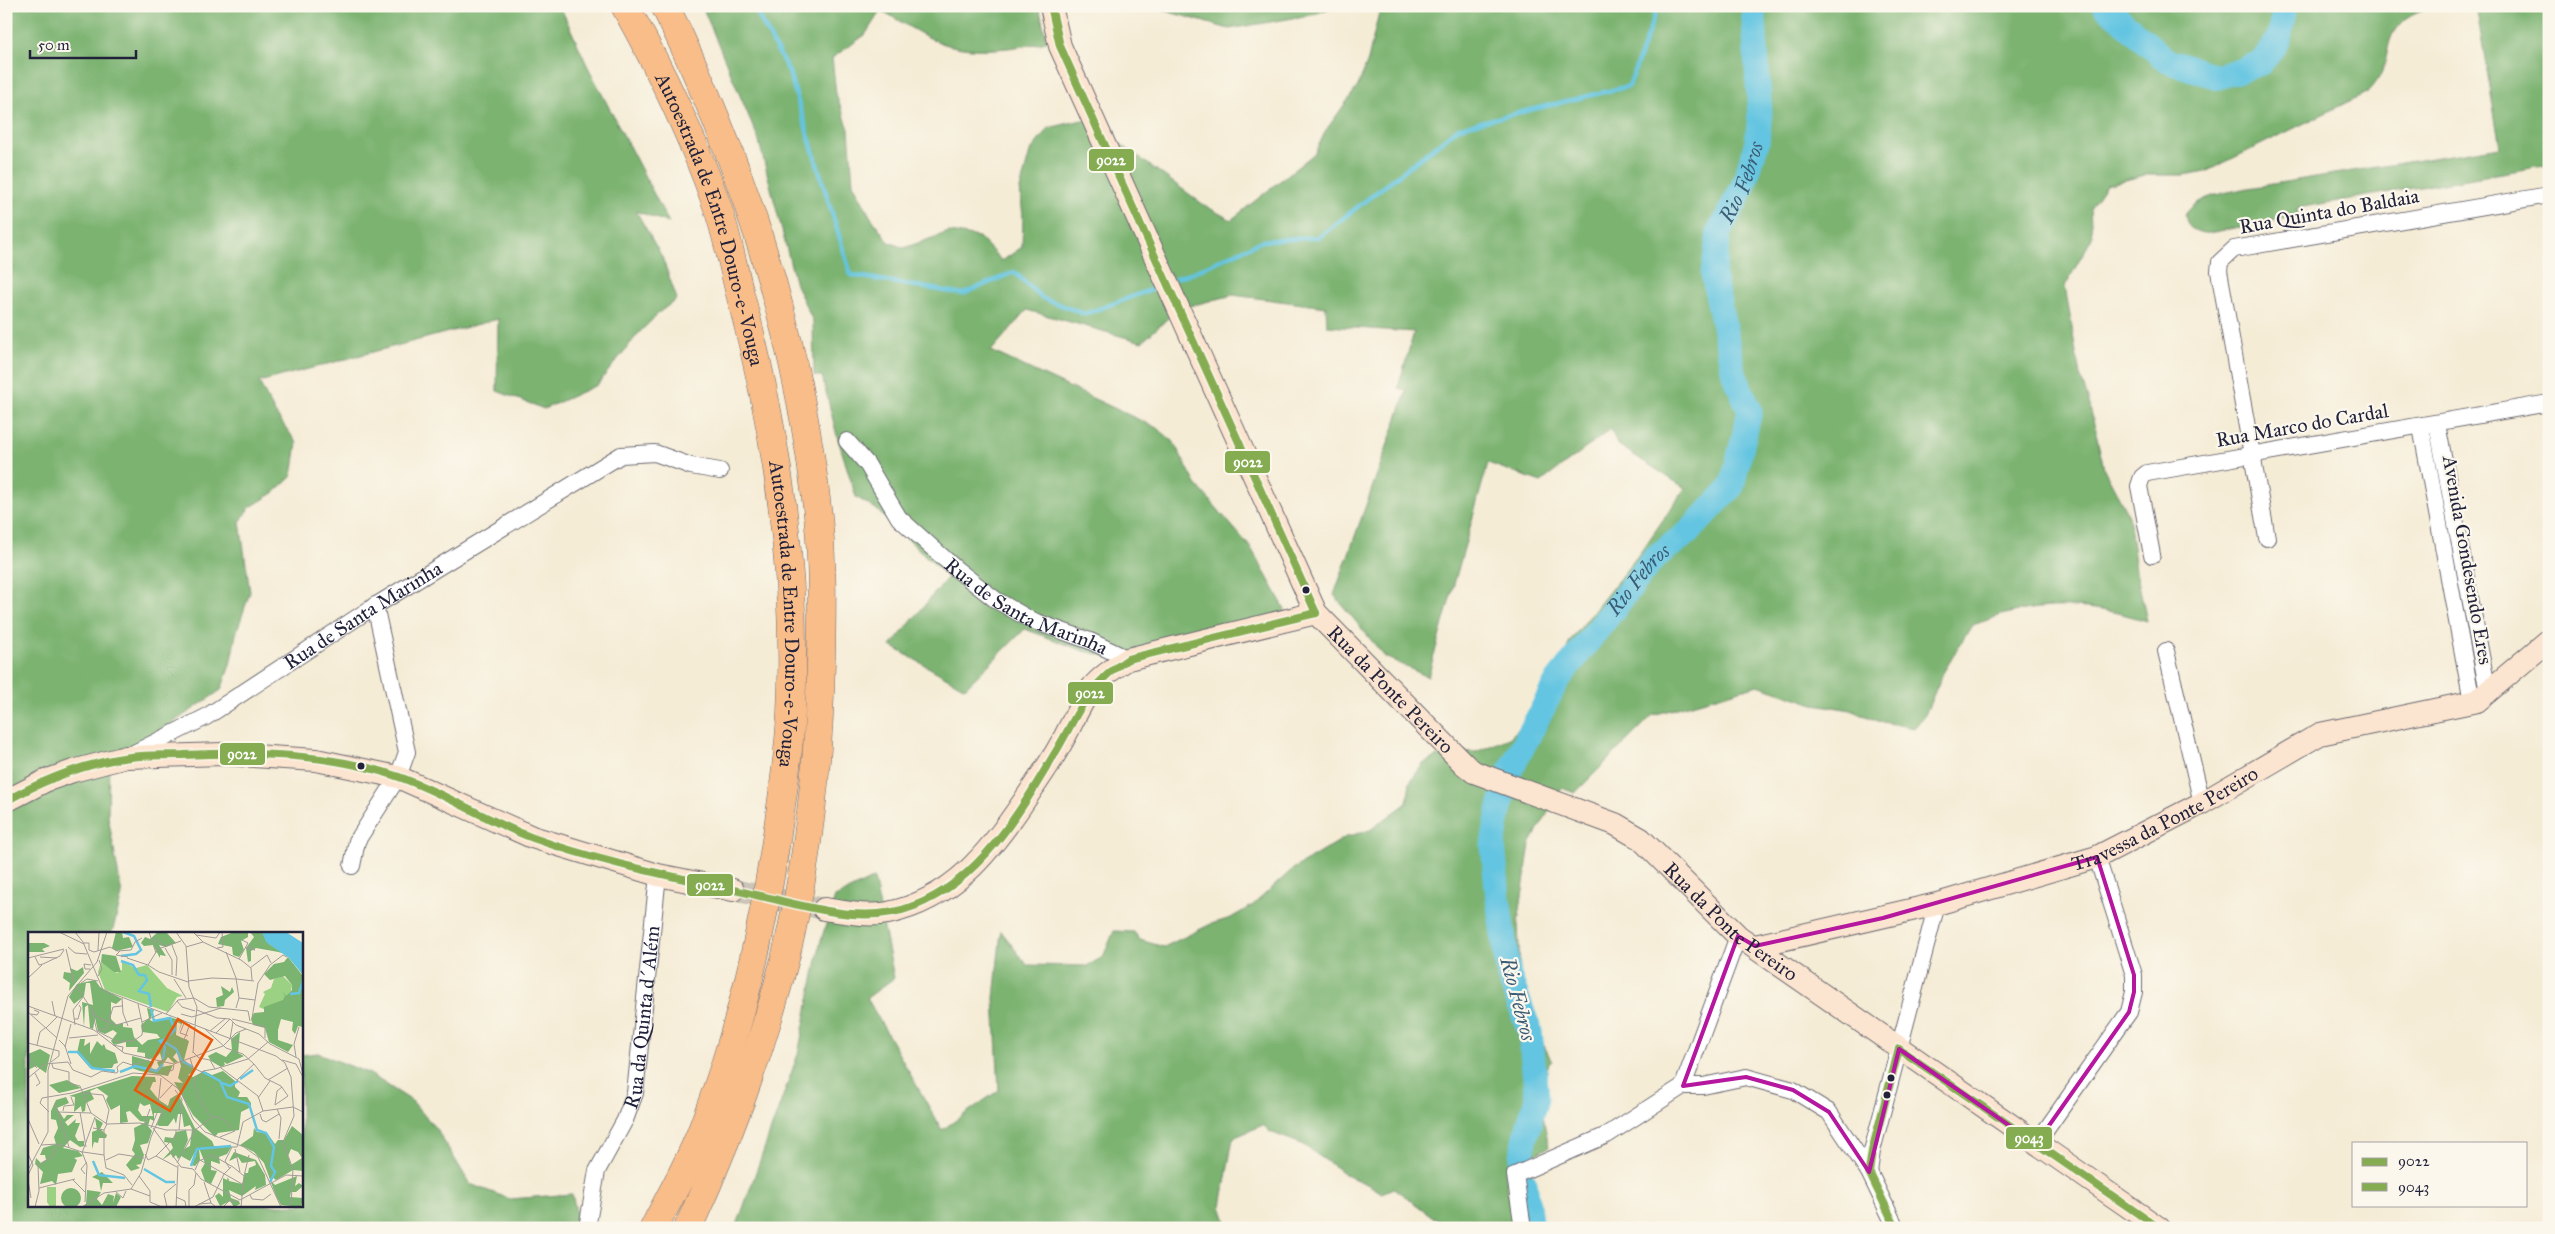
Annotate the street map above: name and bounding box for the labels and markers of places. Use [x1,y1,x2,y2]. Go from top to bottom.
unlabelled marker [1301,585,1311,595]
unlabelled marker [356,761,366,771]
unlabelled marker [1886,1073,1896,1083]
unlabelled marker [1882,1090,1892,1100]

